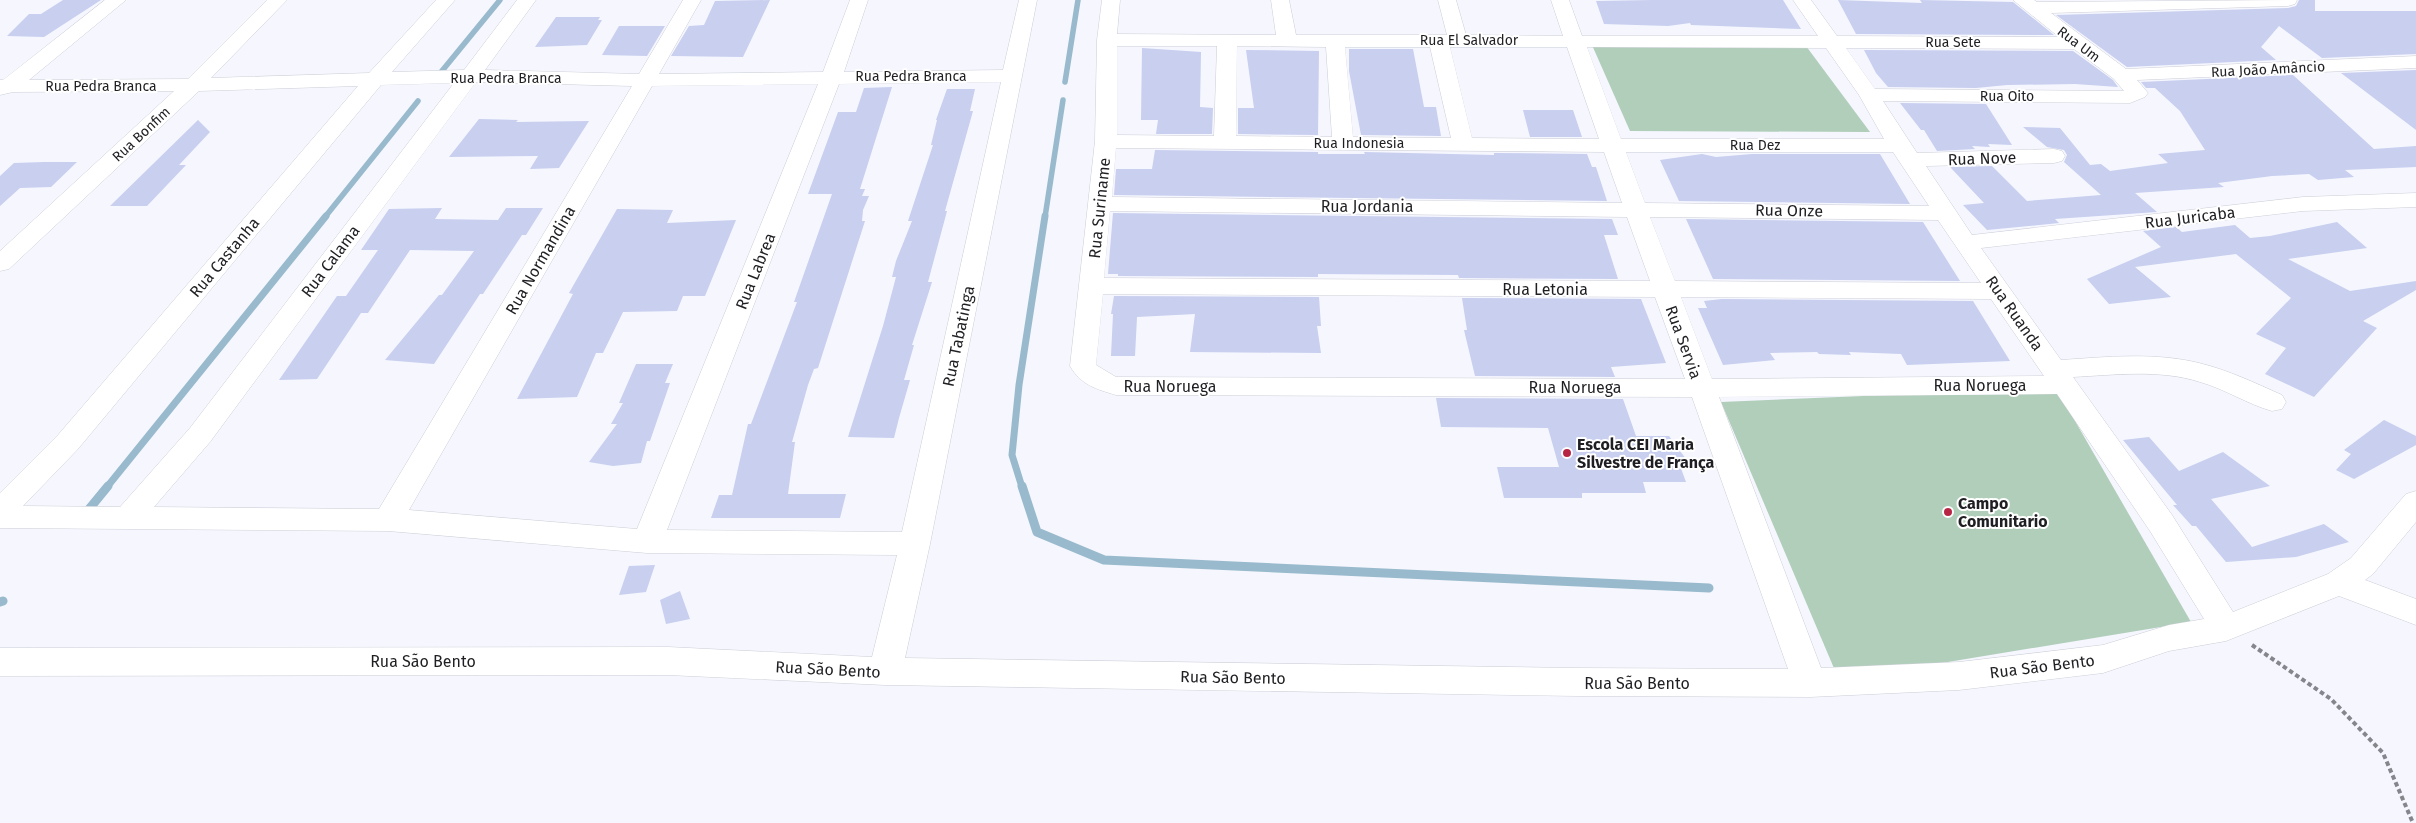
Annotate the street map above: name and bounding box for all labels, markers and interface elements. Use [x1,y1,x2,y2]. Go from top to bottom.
street label: Rua Um [2054,23,2103,66]
street label: Rua El Salvador [1420,32,1519,49]
street label: Rua Sete [1925,34,1981,51]
street label: Rua João Amâncio [2210,58,2326,81]
street label: Rua Pedra Branca [855,68,967,85]
street label: Rua Pedra Branca [450,70,562,87]
street label: Rua Pedra Branca [45,78,157,95]
street label: Rua Oito [1980,88,2034,105]
street label: Rua Bonfim [109,103,174,165]
street label: Rua Indonesia [1314,135,1404,152]
street label: Rua Dez [1730,137,1780,154]
street label: Rua Nove [1947,148,2017,169]
street label: Rua Suriname [1085,157,1114,259]
street label: Rua Jordania [1321,197,1413,216]
street label: Rua Onze [1755,200,1823,221]
street label: Rua Normandina [502,203,579,318]
street label: Rua Juricaba [2144,203,2236,232]
street label: Rua Castanha [185,213,263,301]
street label: Rua Calama [297,222,364,301]
street label: Rua Labrea [731,230,779,312]
street label: Rua Ruanda [1982,272,2047,354]
street label: Rua Letonia [1502,280,1588,299]
street label: Rua Tabatinga [939,284,978,388]
street label: Rua Servia [1661,303,1706,381]
street label: Rua Noruega [1933,376,2027,395]
street label: Rua Noruega [1123,377,1217,396]
street label: Rua Noruega [1528,378,1622,397]
place label: Escola CEI Maria Silvestre de França [1577,435,1714,473]
marker: Escola CEI Maria Silvestre de França [1561,447,1573,459]
place label: Campo Comunitario [1958,494,2048,531]
marker: Campo Comunitario [1942,506,1954,518]
street label: Rua São Bento [1988,651,2096,682]
street label: Rua São Bento [370,652,476,671]
street label: Rua São Bento [775,657,881,682]
street label: Rua São Bento [1180,667,1286,688]
street label: Rua São Bento [1584,674,1690,693]

